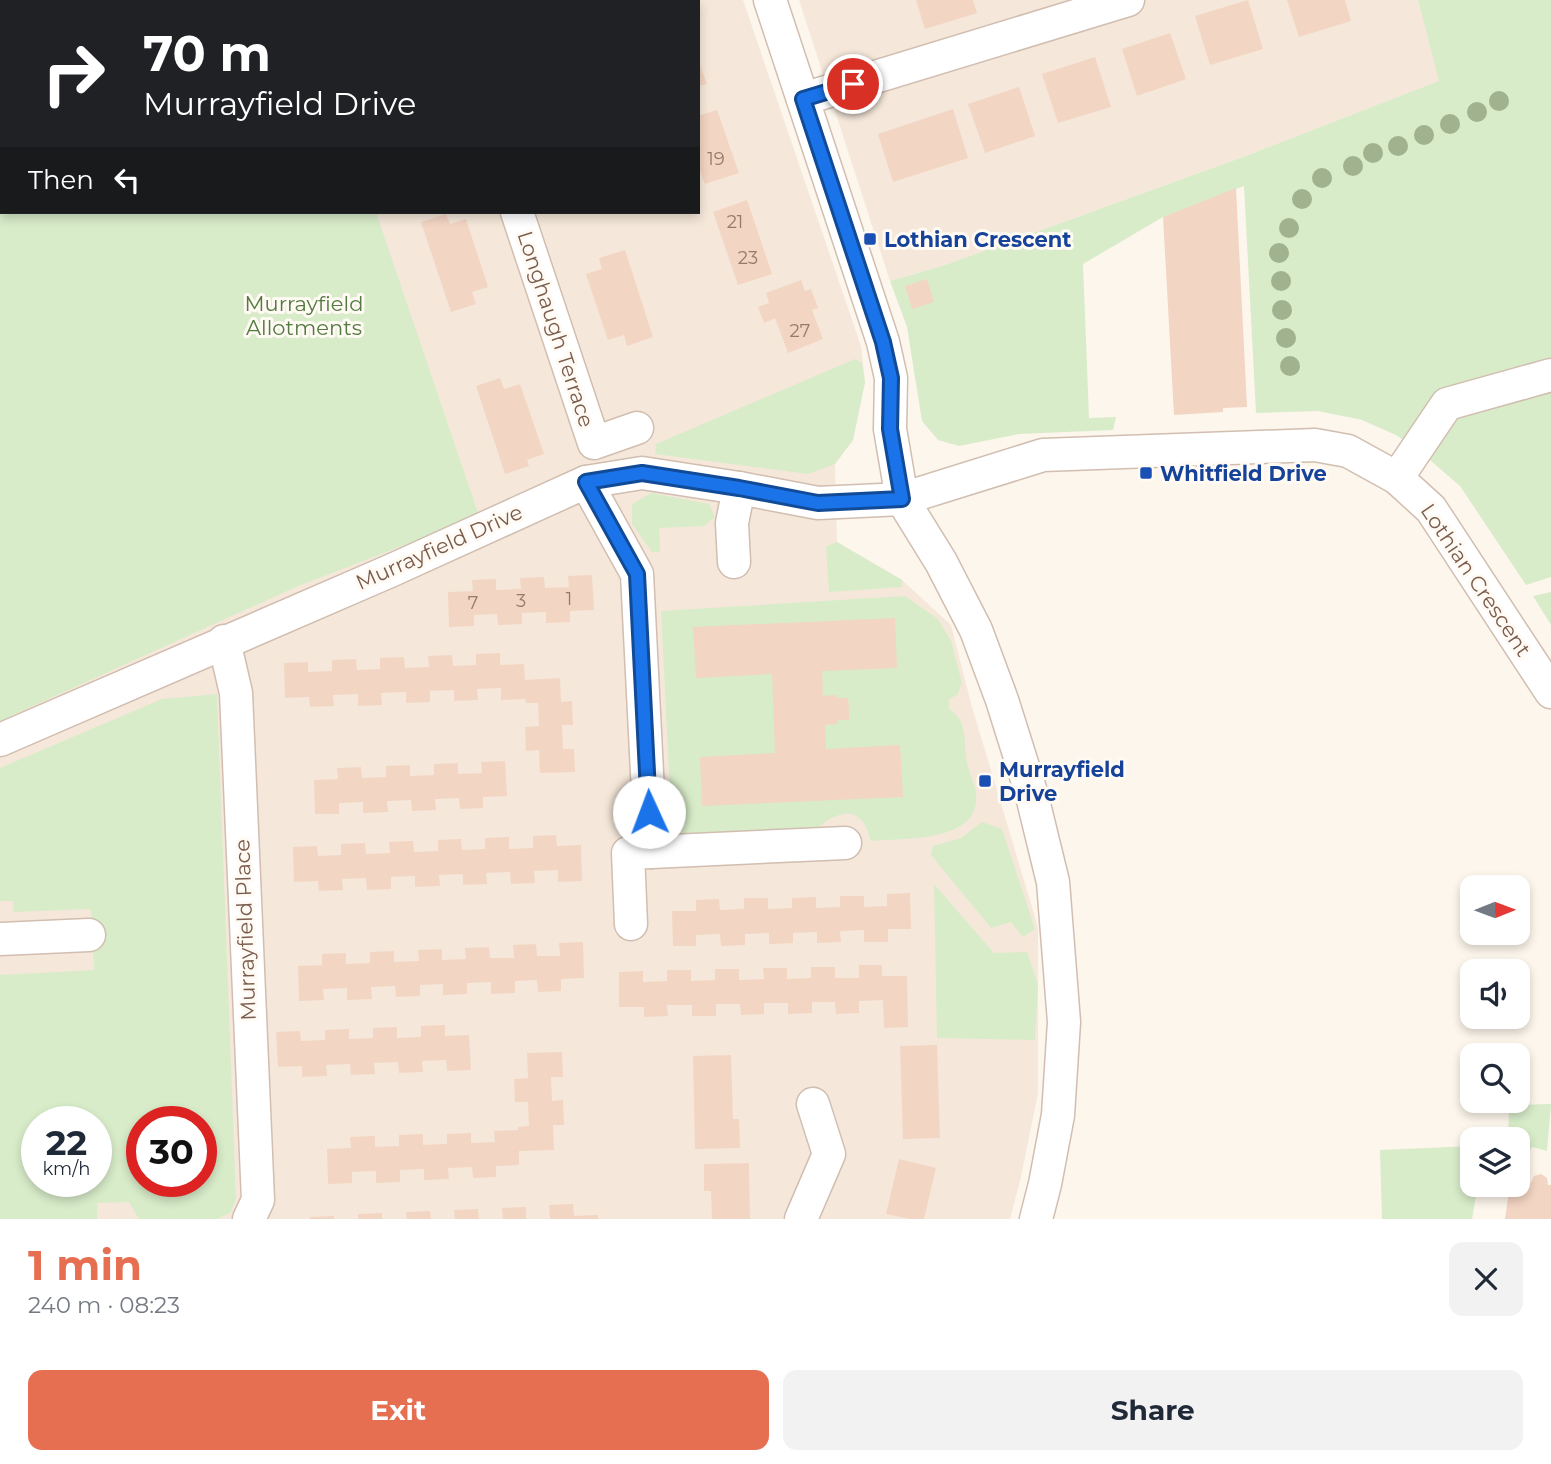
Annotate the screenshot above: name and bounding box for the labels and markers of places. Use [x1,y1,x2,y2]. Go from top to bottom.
pin [823,54,883,114]
place label: Lothian Crescent [884,227,1071,252]
marker: Lothian Crescent [862,231,878,247]
place label: Whitfield Drive [1160,461,1327,486]
marker: Whitfield Drive [1138,465,1154,481]
place label: Murrayfield Drive [999,757,1125,806]
marker: Murrayfield Drive [977,773,993,789]

